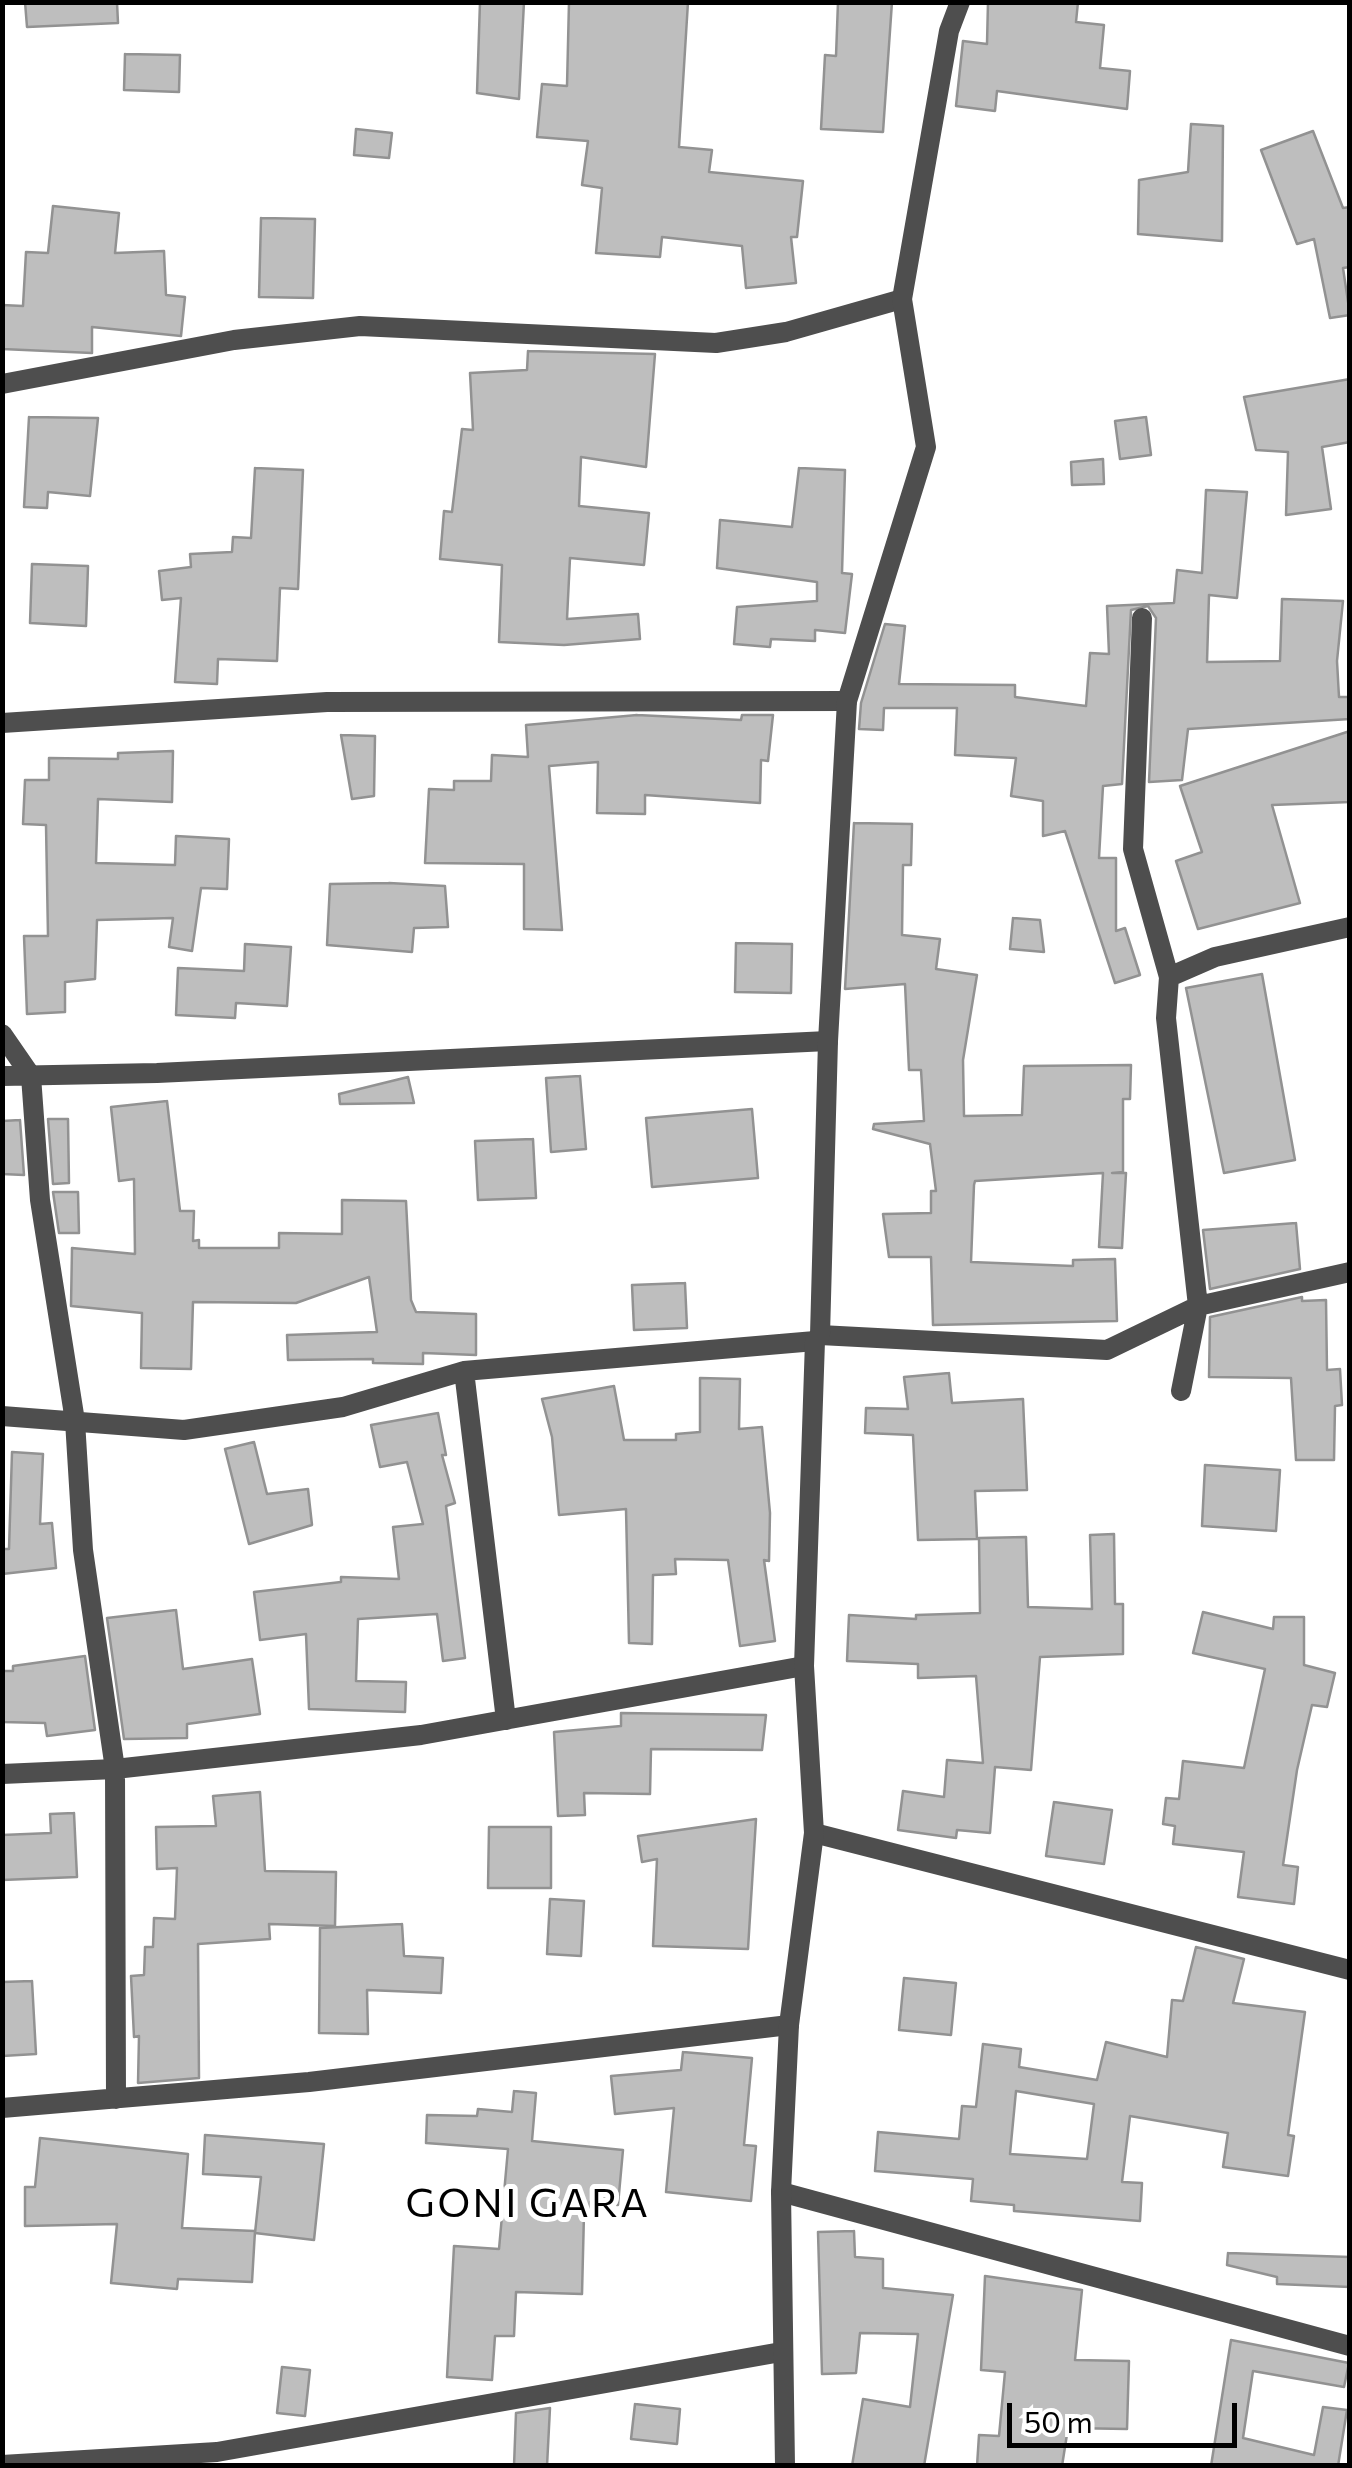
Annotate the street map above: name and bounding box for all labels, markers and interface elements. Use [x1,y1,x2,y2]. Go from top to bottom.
district label: GONI GARA [406,2180,650,2228]
scale bar [1012,2383,1242,2445]
text: 50 m [1024,2402,1093,2439]

